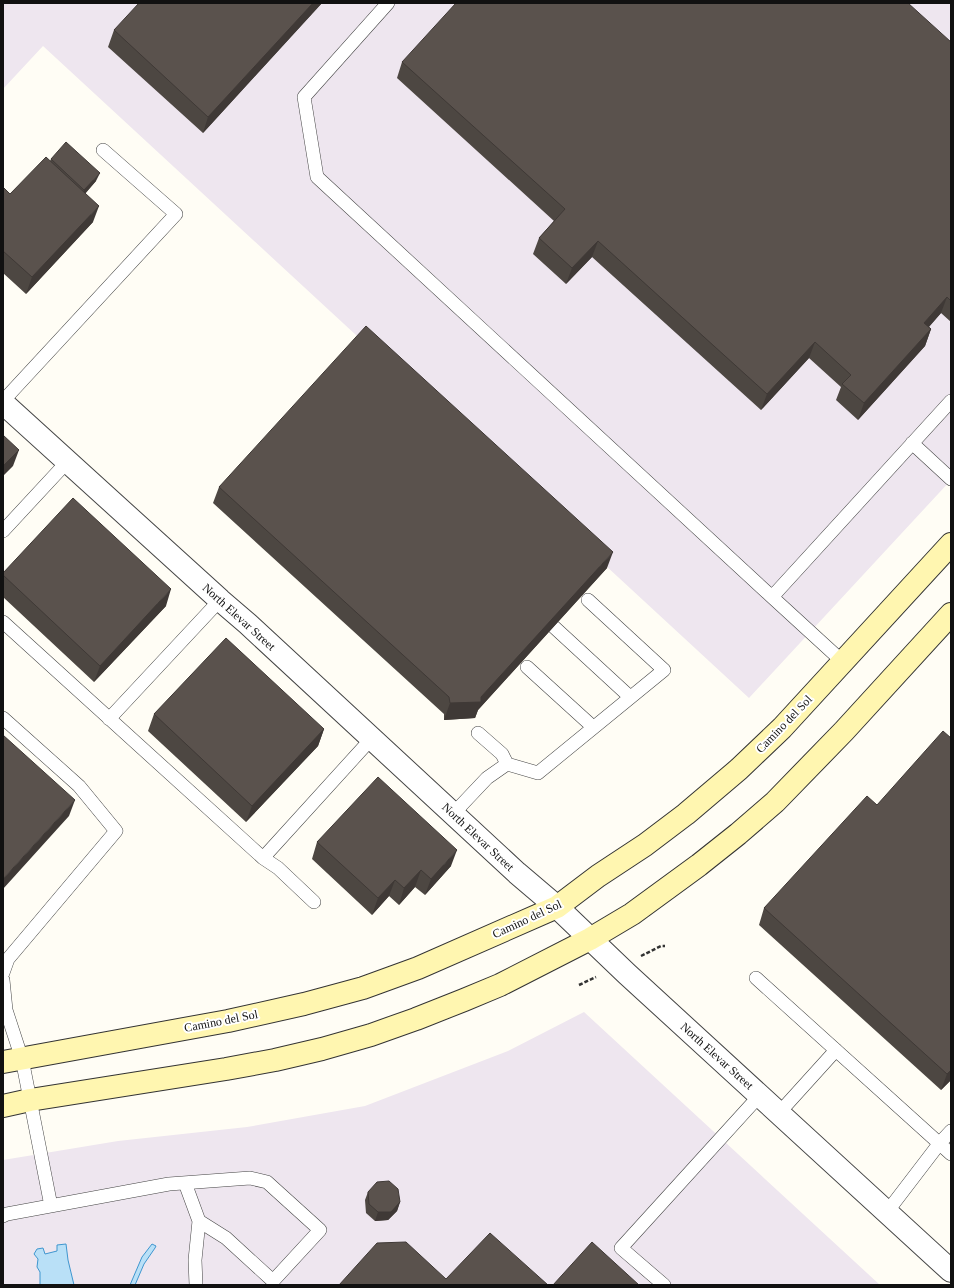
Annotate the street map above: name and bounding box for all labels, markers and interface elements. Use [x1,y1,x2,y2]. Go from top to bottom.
street label: North Elevar Street [200,581,279,654]
street label: Camino del Sol [753,692,815,756]
street label: North Elevar Street [439,800,517,874]
street label: Camino del Sol [490,897,564,941]
street label: Camino del Sol [183,1007,260,1035]
street label: North Elevar Street [678,1020,757,1093]

